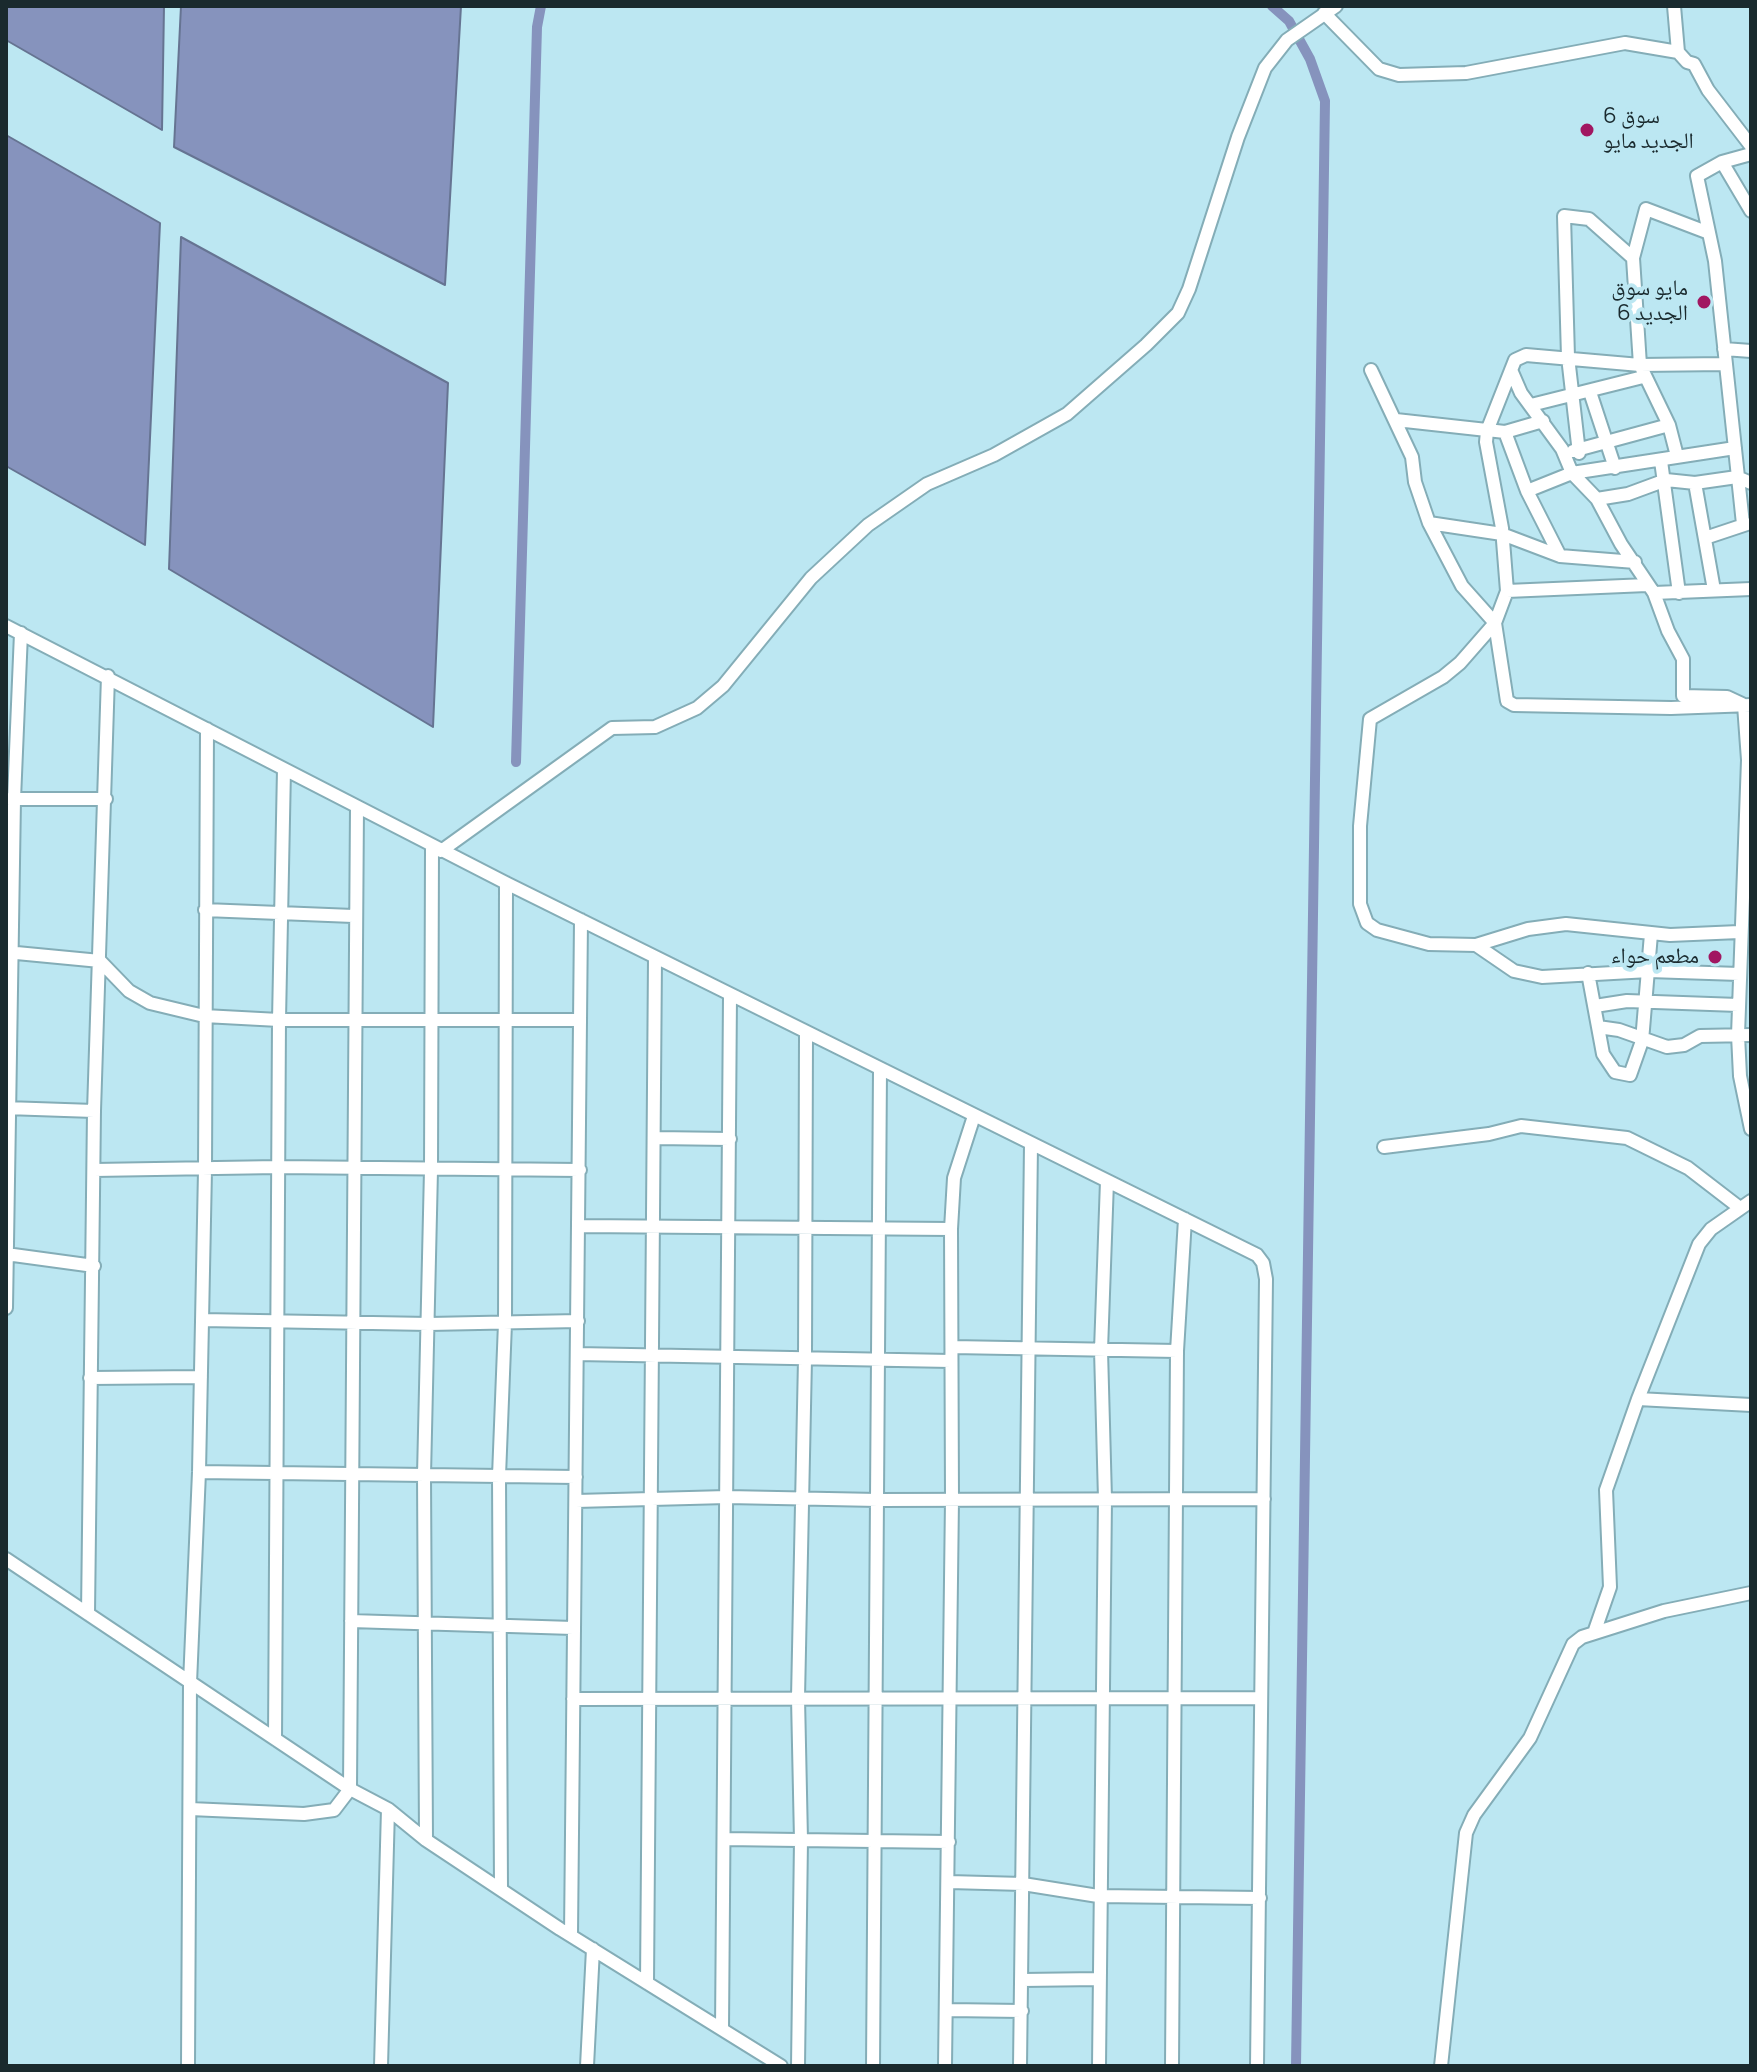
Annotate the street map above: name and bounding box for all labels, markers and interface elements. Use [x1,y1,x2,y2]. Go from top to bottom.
place label: سوق 6 الجديد مايو [1603,104,1694,156]
marker: سوق 6 الجديد مايو [1578,121,1596,139]
place label: مايو سوق 6 الجديد [1611,276,1688,328]
marker: مايو سوق 6 الجديد [1695,293,1713,311]
place label: مطعم حواء [1611,944,1699,970]
marker: مطعم حواء [1706,948,1724,966]

